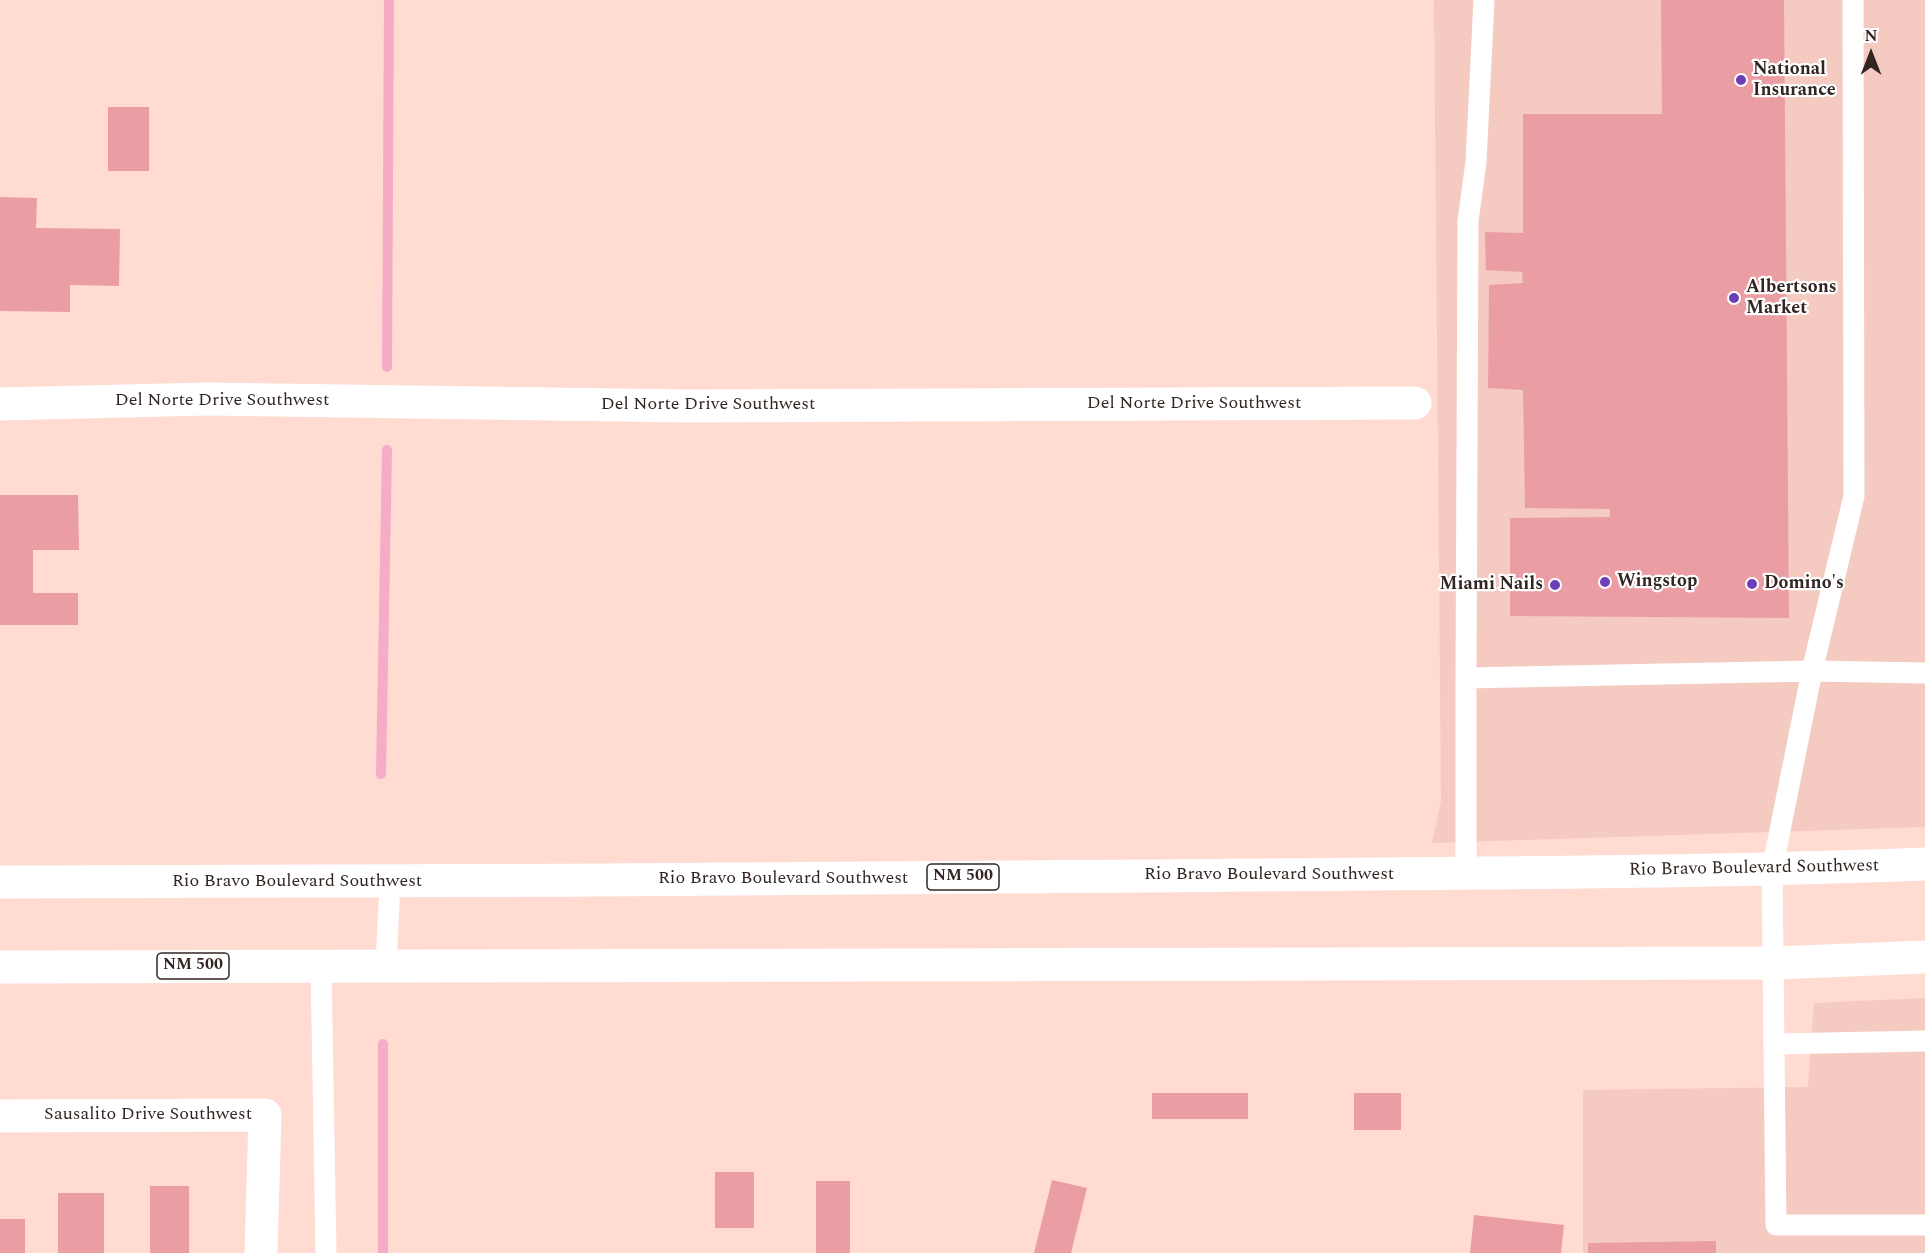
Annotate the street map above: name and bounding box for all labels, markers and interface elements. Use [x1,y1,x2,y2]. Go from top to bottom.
north arrow [1841,24,1901,84]
text: N [1864,24,1878,48]
place label: National Insurance [1753,59,1836,101]
marker: National Insurance [1734,73,1748,87]
place label: Albertsons Market [1746,277,1837,320]
marker: Albertsons Market [1727,291,1741,305]
street label: Del Norte Drive Southwest [115,390,329,412]
street label: Del Norte Drive Southwest [1087,393,1301,415]
street label: Del Norte Drive Southwest [601,394,815,416]
place label: Wingstop [1617,571,1697,593]
place label: Domino's [1764,573,1844,595]
place label: Miami Nails [1440,574,1543,596]
marker: Wingstop [1598,575,1612,589]
marker: Domino's [1745,577,1759,591]
marker: Miami Nails [1548,578,1562,592]
street label: Rio Bravo Boulevard Southwest [1629,856,1879,882]
road number: NM 500 [927,864,999,890]
street label: Rio Bravo Boulevard Southwest [1144,864,1394,886]
street label: Rio Bravo Boulevard Southwest [658,868,908,890]
street label: Rio Bravo Boulevard Southwest [172,871,422,893]
road number: NM 500 [157,953,229,979]
street label: Sausalito Drive Southwest [44,1104,252,1126]

